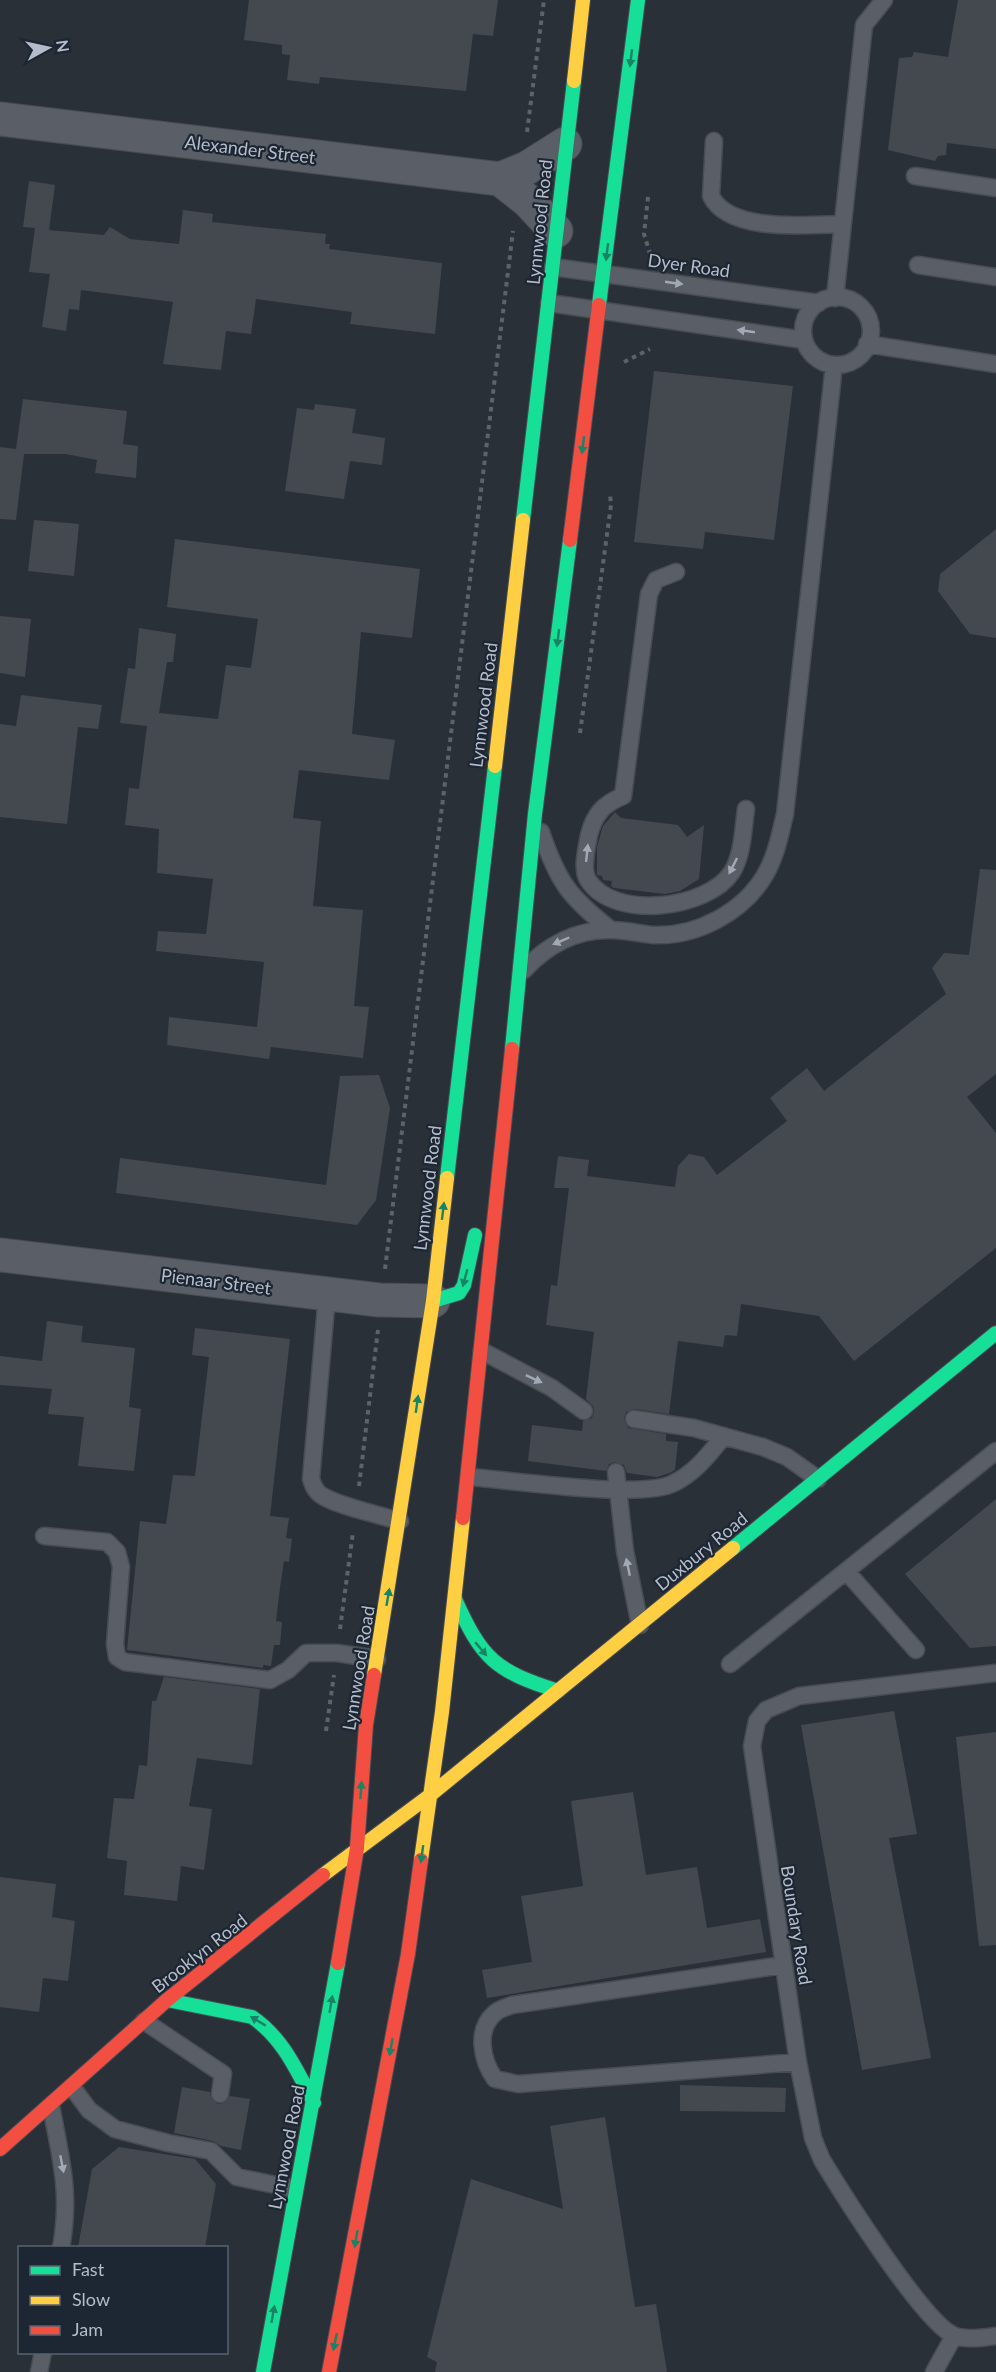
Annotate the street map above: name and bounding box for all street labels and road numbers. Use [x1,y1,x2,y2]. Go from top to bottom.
street label: Alexander Street [183,130,317,168]
street label: Lynnwood Road [521,158,557,286]
street label: Dyer Road [646,248,732,282]
street label: Lynnwood Road [464,641,502,769]
street label: Lynnwood Road [408,1124,446,1252]
street label: Pienaar Street [160,1263,273,1299]
street label: Duxbury Road [650,1507,752,1595]
street label: Lynnwood Road [337,1604,379,1732]
street label: Boundary Road [777,1864,817,1986]
street label: Brooklyn Road [147,1909,251,1997]
street label: Lynnwood Road [263,2083,309,2211]

